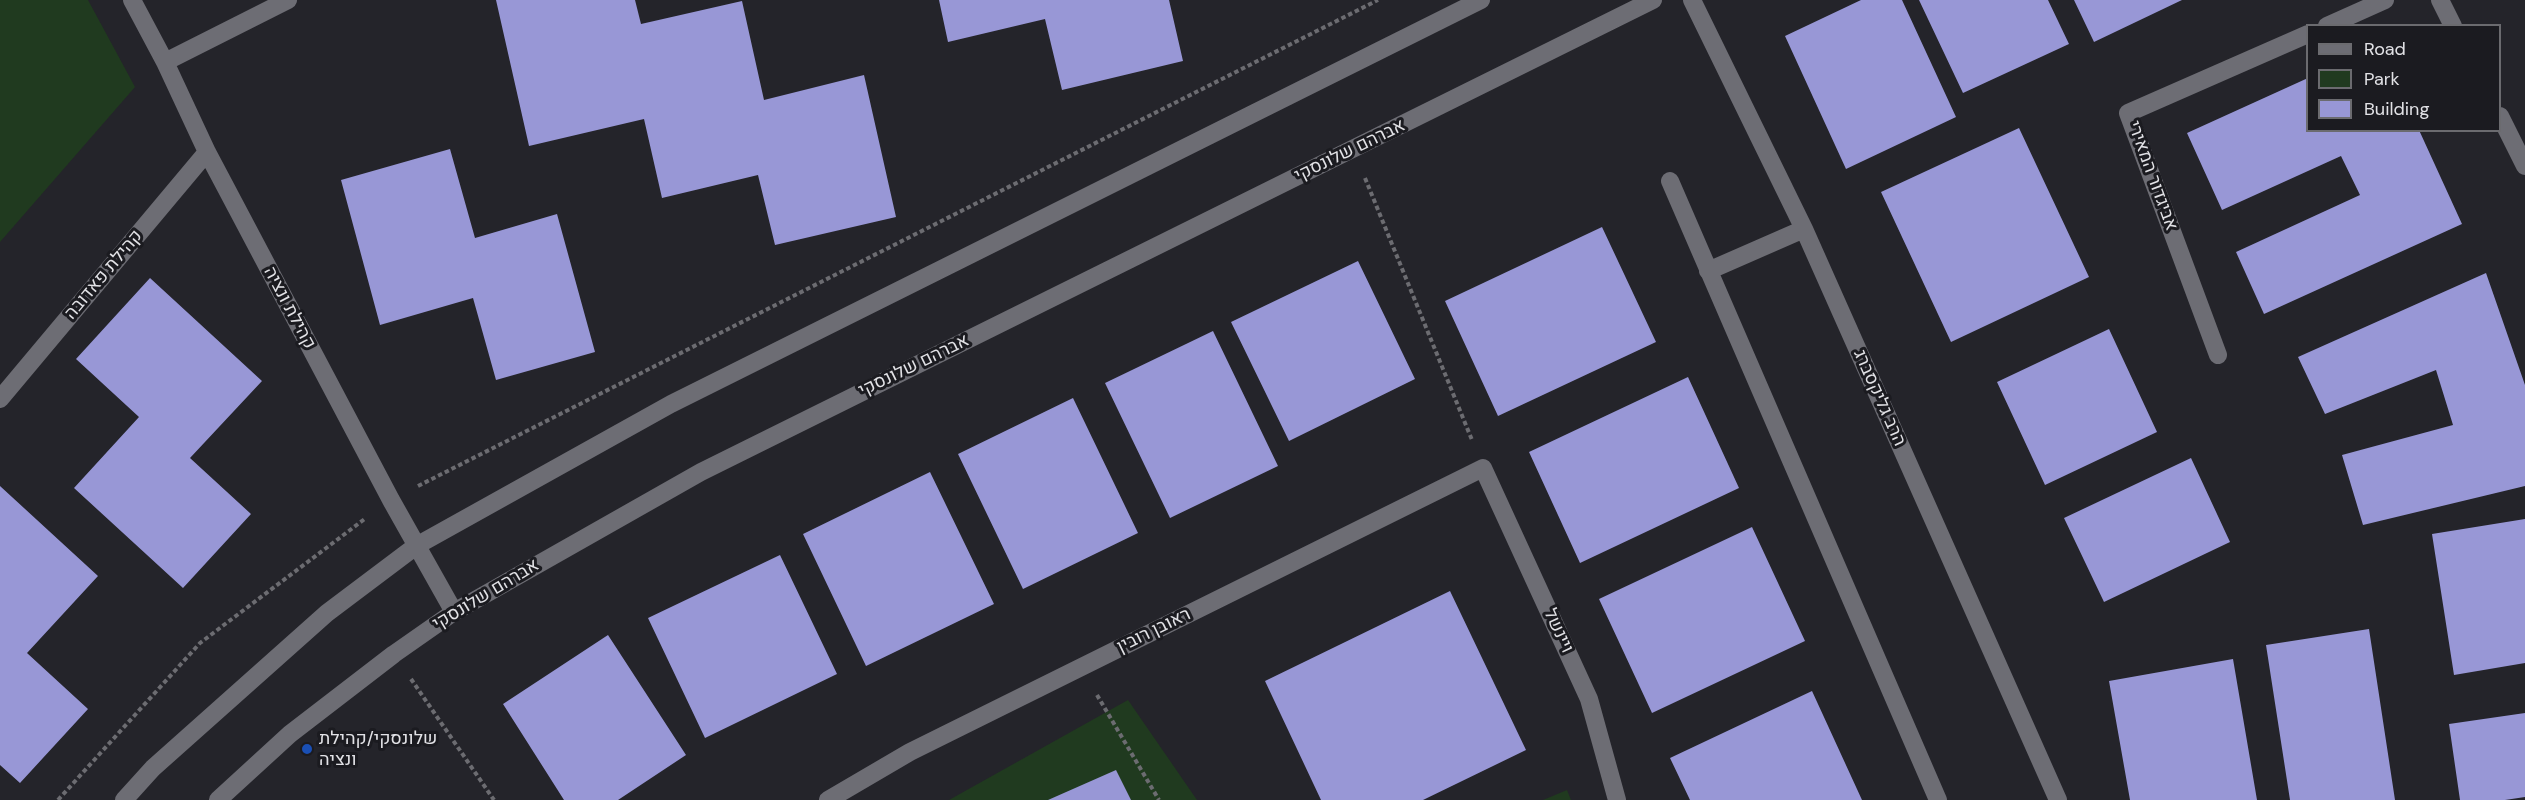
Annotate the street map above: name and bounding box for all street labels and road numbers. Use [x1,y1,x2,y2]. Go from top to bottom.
street label: אברהם שלונסקי [1291,115,1409,187]
street label: אביגדור המאירי [2122,118,2182,234]
street label: קהילת פאדובה [60,226,148,324]
street label: קהילת ונציה [258,263,320,353]
street label: אברהם שלונסקי [855,330,973,402]
street label: הרב גליקסברג [1848,346,1910,450]
street label: אברהם שלונסקי [429,555,543,635]
street label: ראובן רובין [1114,604,1194,658]
street label: ויינשל [1538,605,1578,657]

